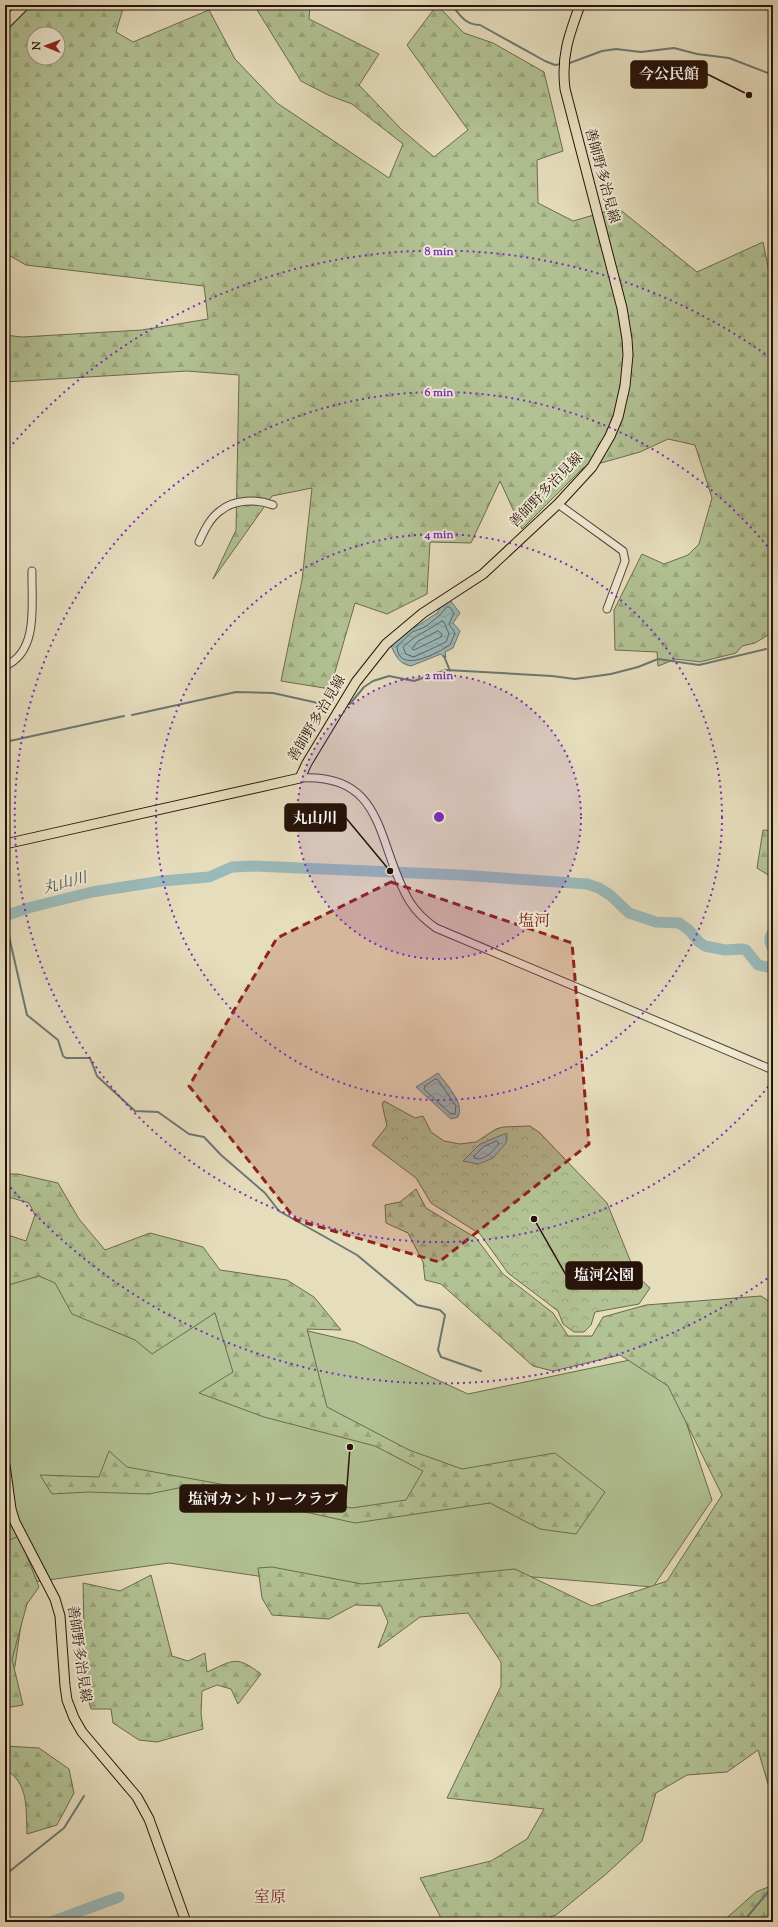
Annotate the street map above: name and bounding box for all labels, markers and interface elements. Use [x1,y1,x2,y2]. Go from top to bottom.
north arrow [26,26,66,66]
text: N [29,41,45,51]
callout: 今公民館 [631,61,707,88]
text: 今公民館 [639,65,699,86]
street label: 善師野多治見線 [579,126,623,226]
text: 8 min [425,243,454,261]
text: 6 min [425,384,454,402]
street label: 善師野多治見線 [506,449,588,533]
text: 4 min [423,526,454,544]
text: 2 min [425,667,454,685]
street label: 善師野多治見線 [284,672,352,766]
callout: 丸山川 [285,804,346,831]
text: 丸山川 [292,809,338,830]
centre of rings [432,810,446,824]
water label: 丸山川 [41,868,91,900]
district label: 塩河 [518,911,550,934]
callout: 塩河公園 [566,1262,642,1289]
text: 塩河公園 [574,1266,634,1287]
callout: 塩河カントリークラブ [180,1485,346,1512]
text: 塩河カントリークラブ [188,1490,338,1511]
street label: 善師野多治見線 [61,1604,95,1704]
district label: 室原 [254,1887,286,1910]

